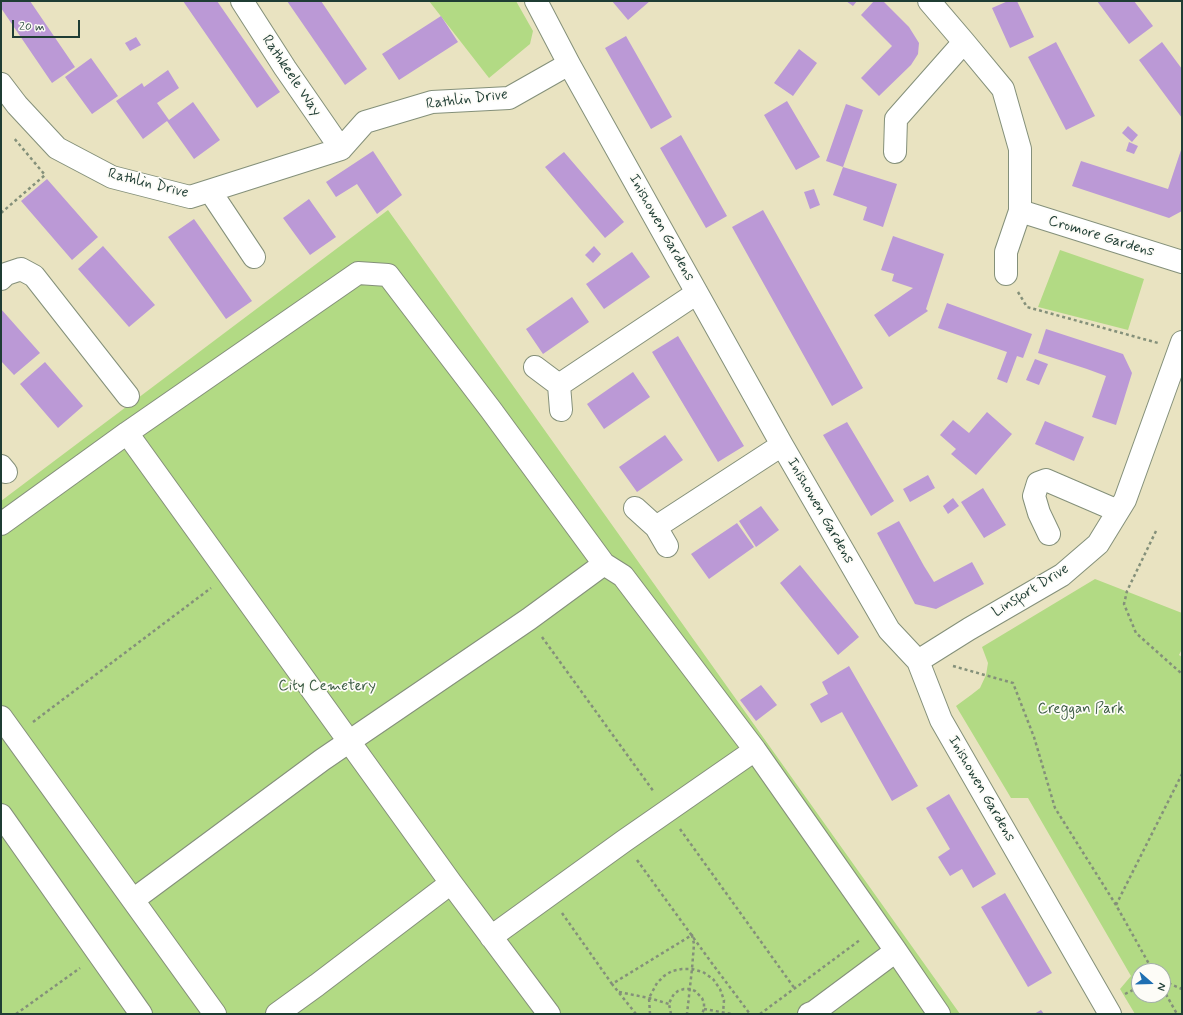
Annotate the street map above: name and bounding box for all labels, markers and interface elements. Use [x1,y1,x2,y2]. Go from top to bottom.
scale bar [14,12,82,38]
text: 20 m [19,19,45,35]
street label: Rathkeele Way [257,32,325,120]
street label: Rathlin Drive [425,86,509,114]
street label: Rathlin Drive [106,165,190,203]
street label: Inishowen Gardens [624,171,698,285]
street label: Cromore Gardens [1046,212,1156,262]
street label: Inishowen Gardens [782,455,858,567]
street label: Linsfort Drive [989,560,1073,622]
park label: City Cemetery [278,678,376,696]
park label: Creggan Park [1037,701,1125,719]
street label: Inishowen Gardens [943,733,1019,845]
north arrow [1131,963,1171,1003]
text: N [1154,981,1169,993]

